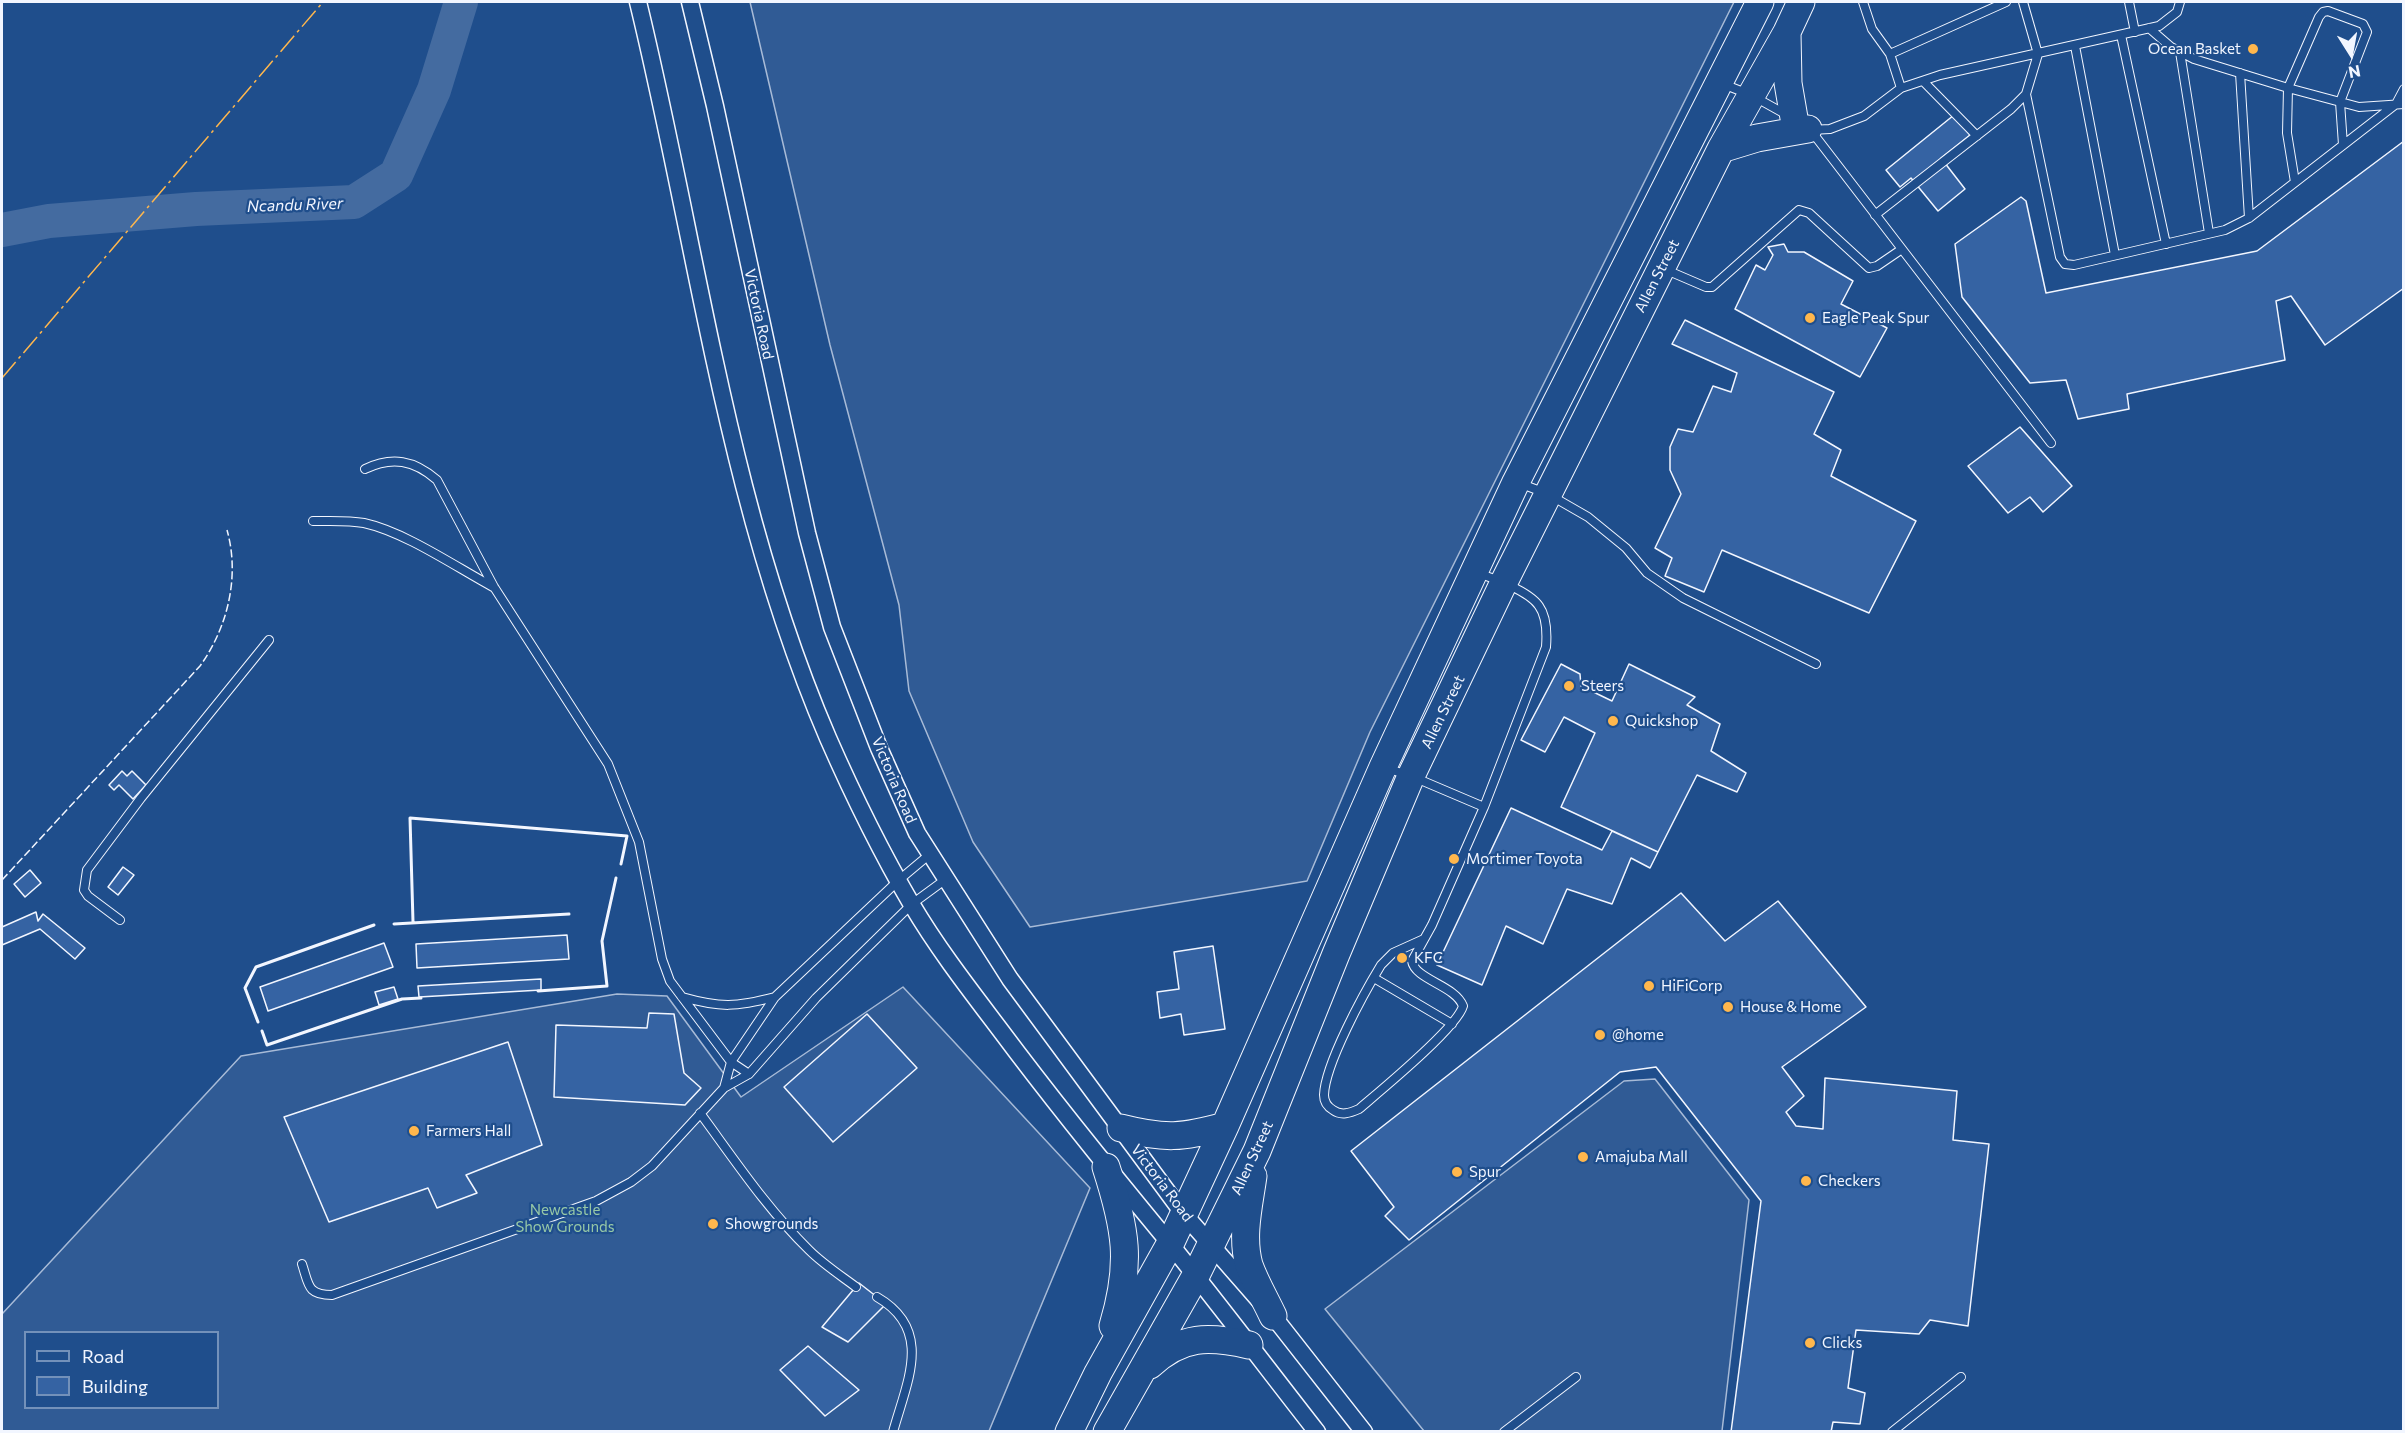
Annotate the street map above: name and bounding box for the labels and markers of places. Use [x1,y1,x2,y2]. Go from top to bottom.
place label: Ocean Basket [2148,40,2241,58]
marker: Ocean Basket [2246,42,2260,56]
place label: Eagle Peak Spur [1822,309,1929,327]
marker: Eagle Peak Spur [1803,311,1817,325]
place label: Steers [1581,677,1624,695]
marker: Steers [1562,679,1576,693]
place label: Quickshop [1625,712,1698,730]
marker: Quickshop [1606,714,1620,728]
place label: Mortimer Toyota [1466,850,1583,868]
marker: Mortimer Toyota [1447,852,1461,866]
place label: KFC [1414,949,1443,967]
marker: KFC [1395,951,1409,965]
place label: HiFiCorp [1661,977,1723,995]
marker: HiFiCorp [1642,979,1656,993]
place label: House & Home [1740,998,1841,1016]
marker: House & Home [1721,1000,1735,1014]
place label: @home [1612,1026,1664,1044]
marker: @home [1593,1028,1607,1042]
place label: Farmers Hall [426,1122,511,1140]
marker: Farmers Hall [407,1124,421,1138]
place label: Amajuba Mall [1595,1148,1688,1166]
marker: Amajuba Mall [1576,1150,1590,1164]
place label: Spur [1469,1163,1501,1181]
marker: Spur [1450,1165,1464,1179]
place label: Checkers [1818,1172,1880,1190]
marker: Checkers [1799,1174,1813,1188]
place label: Showgrounds [725,1215,818,1233]
marker: Showgrounds [706,1217,720,1231]
place label: Clicks [1822,1334,1862,1352]
marker: Clicks [1803,1336,1817,1350]

